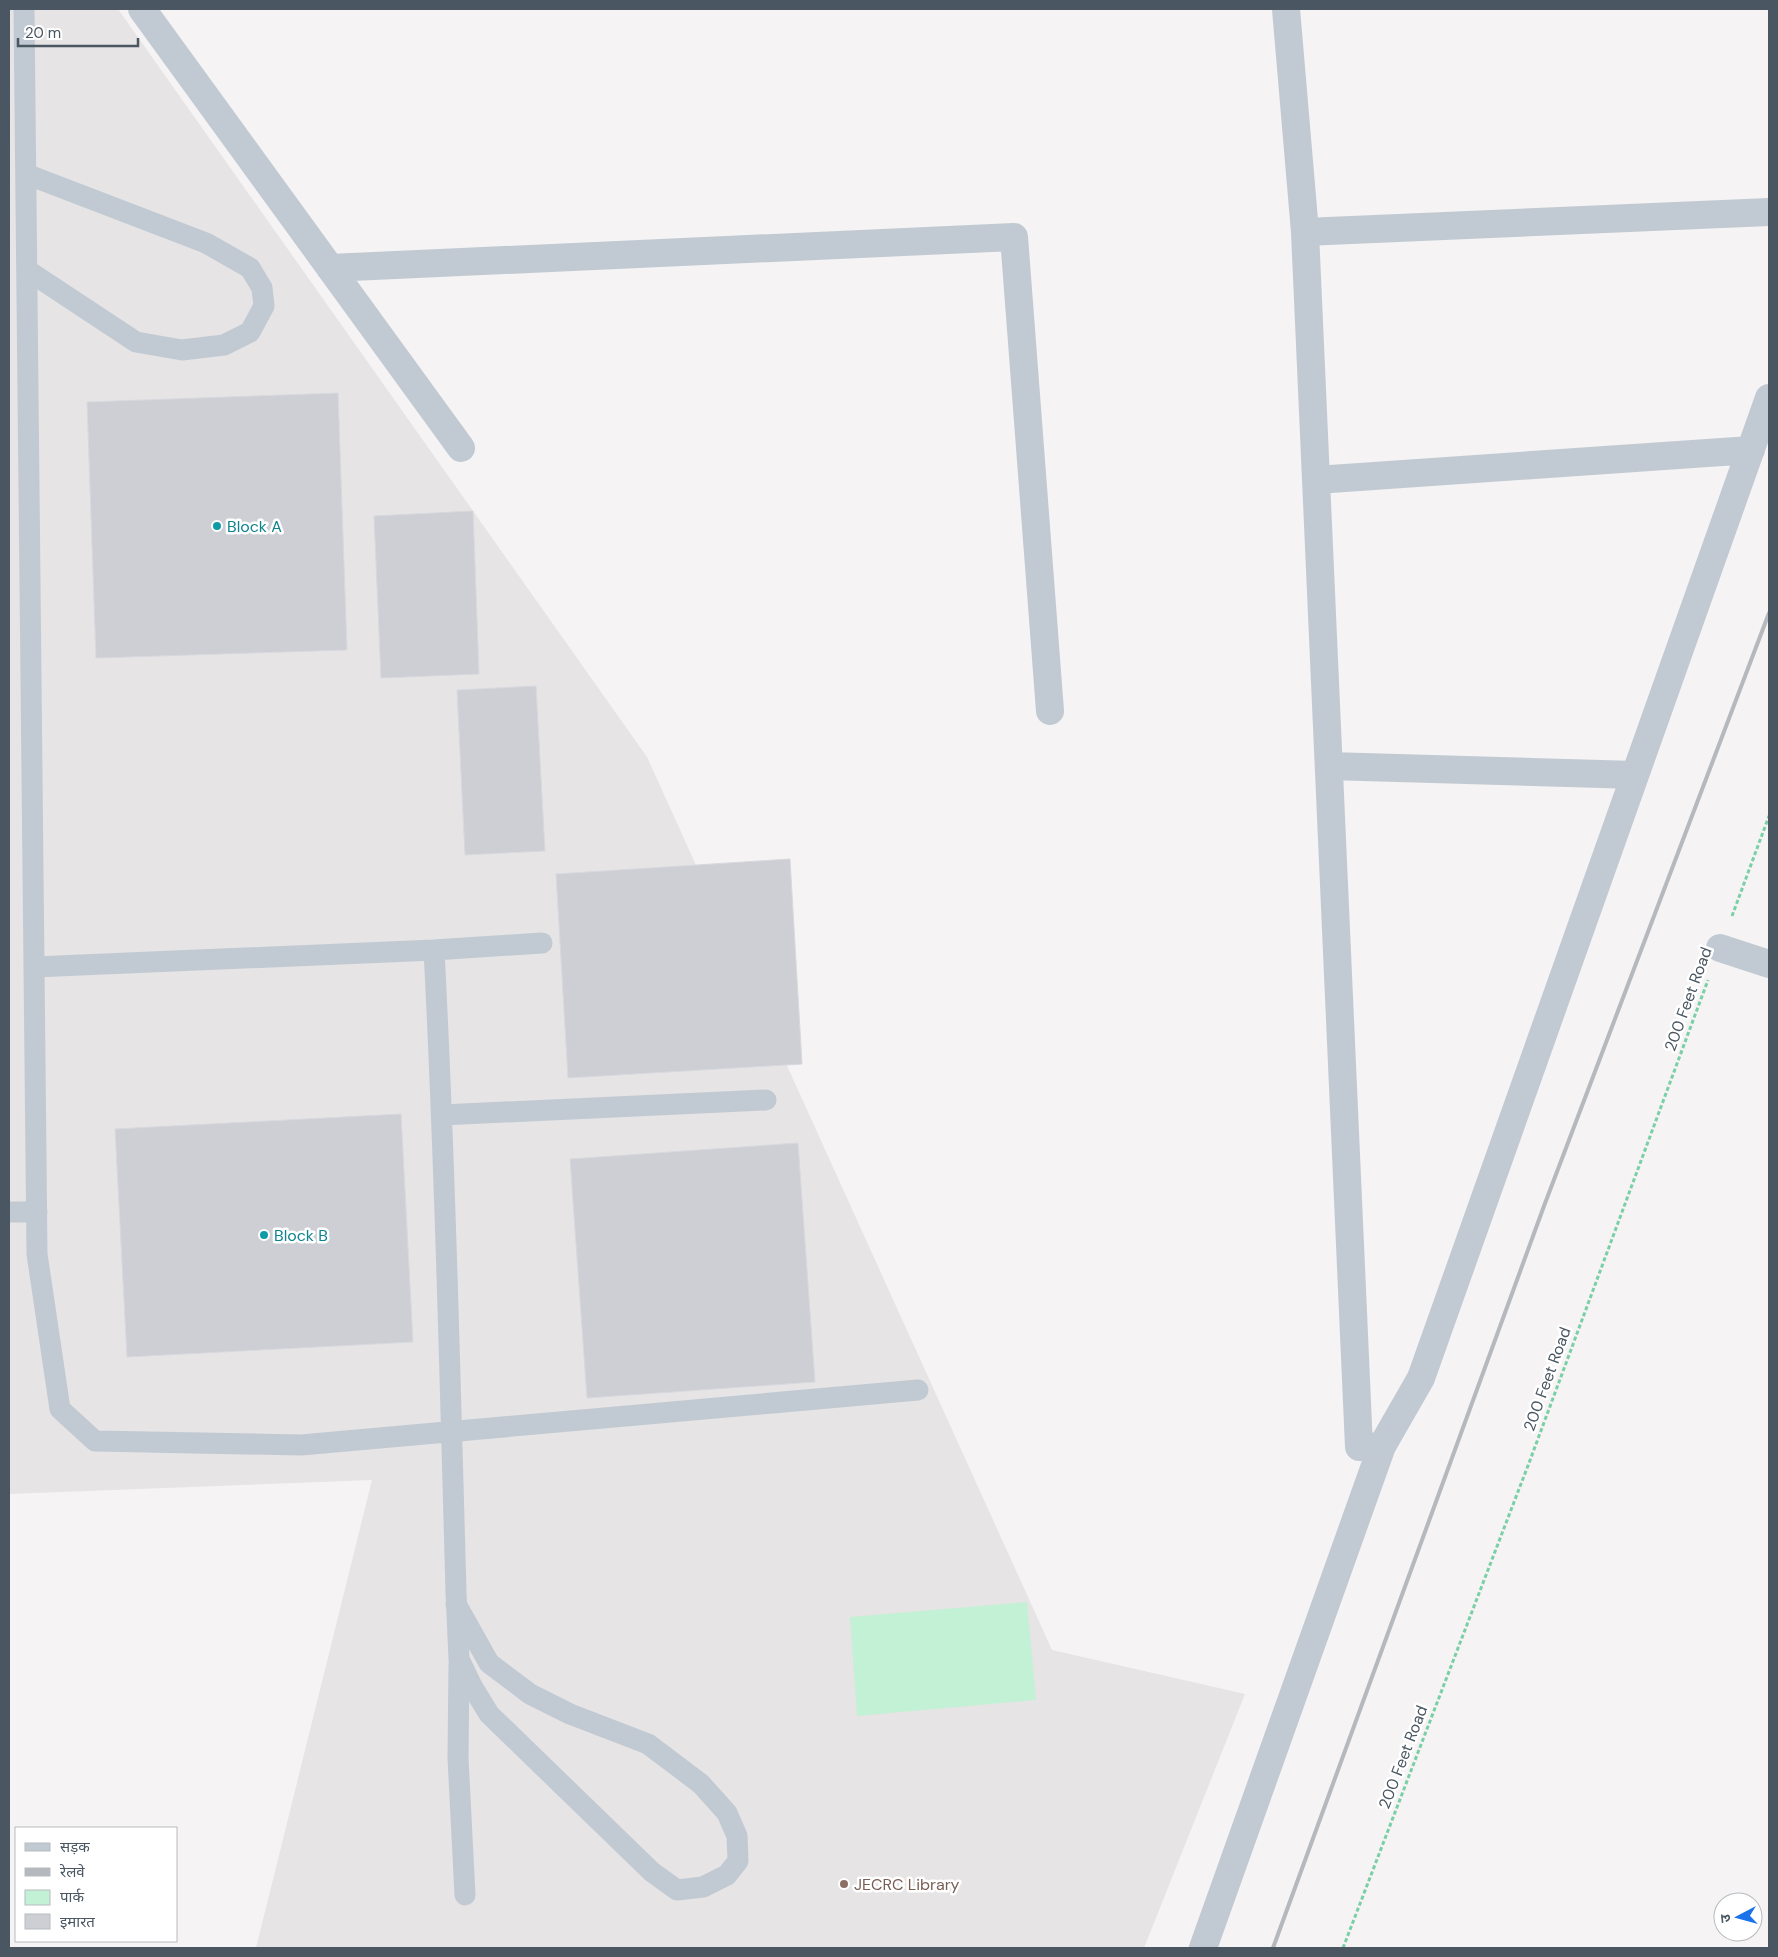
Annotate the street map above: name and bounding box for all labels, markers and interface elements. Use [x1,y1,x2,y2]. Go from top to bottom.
scale bar [18,15,138,47]
text: 20 m [25,23,61,43]
place label: Block A [227,516,282,537]
marker: Block A [211,520,223,532]
street label: 200 Feet Road [1659,944,1717,1054]
place label: Block B [274,1225,328,1246]
marker: Block B [258,1229,270,1241]
street label: 200 Feet Road [1518,1324,1576,1434]
street label: 200 Feet Road [1374,1702,1432,1812]
legend [15,1827,178,1942]
text: सड़क [60,1837,90,1857]
text: रेलवे [59,1862,85,1882]
place label: JECRC Library [854,1874,960,1895]
marker: JECRC Library [838,1878,850,1890]
text: पार्क [60,1887,84,1907]
north arrow [1713,1892,1763,1942]
text: इमारत [60,1912,95,1932]
text: उ [1716,1913,1734,1923]

